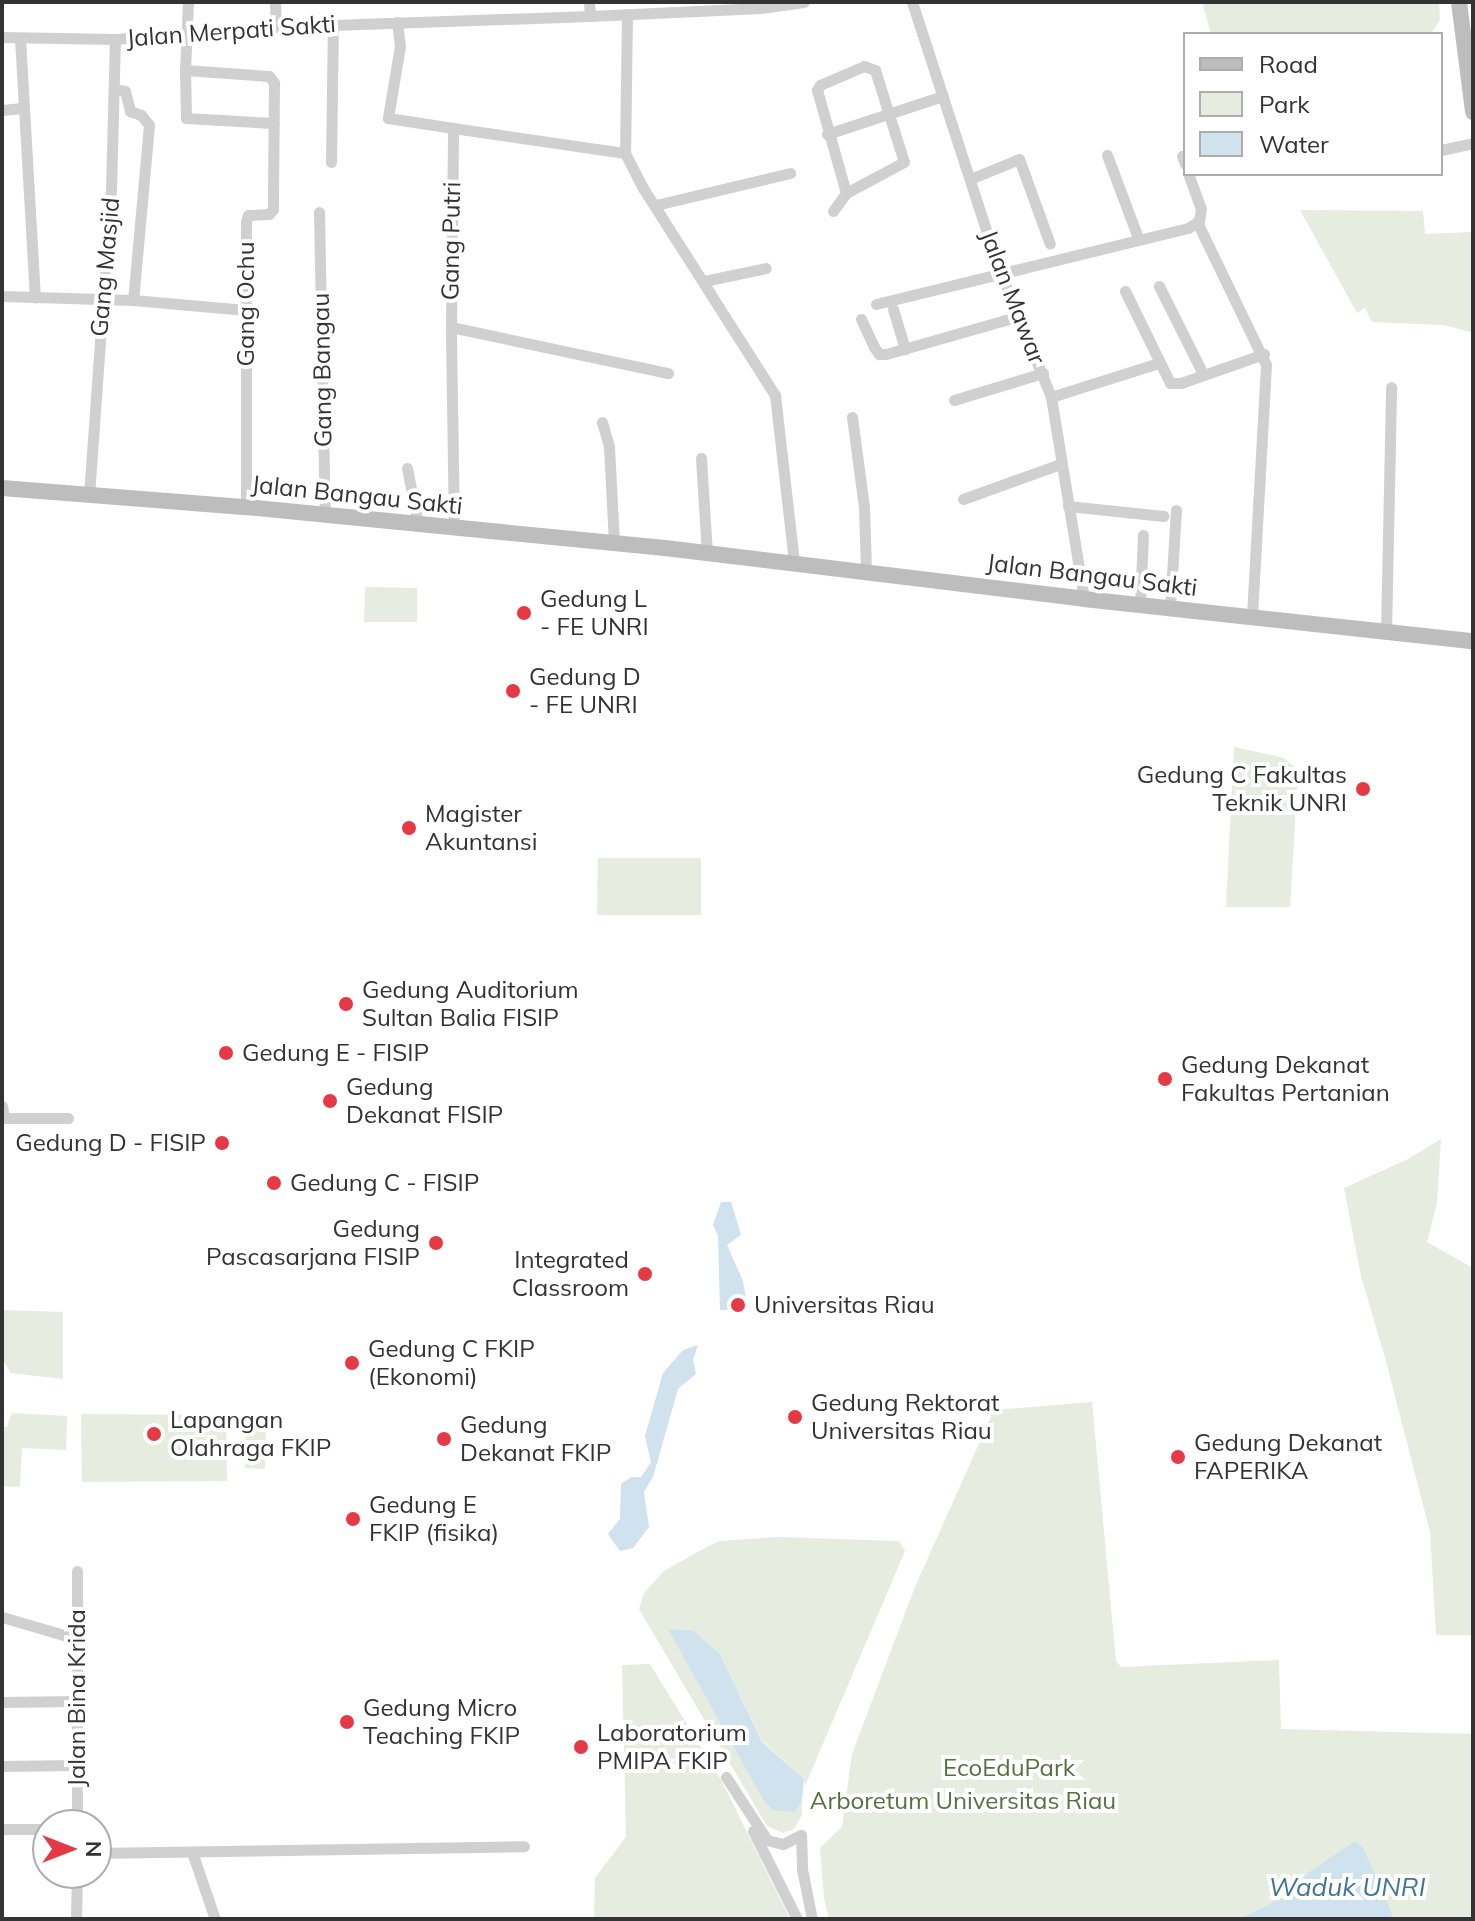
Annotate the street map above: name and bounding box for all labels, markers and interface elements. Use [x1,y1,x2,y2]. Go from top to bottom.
street label: Jalan Merpati Sakti [125,9,337,53]
legend [1183,32,1443,176]
text: Road [1259,49,1318,79]
text: Park [1259,89,1310,119]
text: Water [1259,129,1329,159]
street label: Gang Putri [436,181,466,301]
street label: Gang Masjid [85,196,125,338]
street label: Jalan Mawar [974,226,1052,368]
street label: Gang Ochu [232,241,260,367]
street label: Gang Bangau [306,293,338,447]
street label: Jalan Bangau Sakti [250,470,464,520]
street label: Jalan Bangau Sakti [985,548,1199,602]
place label: Gedung L - FE UNRI [540,585,649,641]
marker: Gedung L - FE UNRI [515,604,533,622]
place label: Gedung D - FE UNRI [529,663,641,719]
marker: Gedung D - FE UNRI [504,682,522,700]
place label: Gedung C Fakultas Teknik UNRI [1137,761,1347,817]
marker: Gedung C Fakultas Teknik UNRI [1354,780,1372,798]
place label: Magister Akuntansi [425,800,537,856]
marker: Magister Akuntansi [400,819,418,837]
place label: Gedung Auditorium Sultan Balia FISIP [362,976,579,1032]
marker: Gedung Auditorium Sultan Balia FISIP [337,995,355,1013]
place label: Gedung E - FISIP [242,1039,429,1067]
marker: Gedung E - FISIP [217,1044,235,1062]
place label: Gedung Dekanat Fakultas Pertanian [1181,1051,1390,1107]
marker: Gedung Dekanat Fakultas Pertanian [1156,1070,1174,1088]
place label: Gedung Dekanat FISIP [346,1073,503,1129]
marker: Gedung Dekanat FISIP [321,1092,339,1110]
place label: Gedung D - FISIP [15,1129,206,1157]
marker: Gedung D - FISIP [213,1134,231,1152]
place label: Gedung C - FISIP [290,1169,479,1197]
marker: Gedung C - FISIP [265,1174,283,1192]
place label: Gedung Pascasarjana FISIP [206,1215,420,1271]
marker: Gedung Pascasarjana FISIP [427,1234,445,1252]
place label: Integrated Classroom [512,1246,629,1302]
marker: Integrated Classroom [636,1265,654,1283]
place label: Universitas Riau [754,1291,935,1319]
marker: Universitas Riau [729,1296,747,1314]
place label: Gedung C FKIP (Ekonomi) [368,1335,535,1391]
marker: Gedung C FKIP (Ekonomi) [343,1354,361,1372]
place label: Gedung Rektorat Universitas Riau [811,1389,999,1445]
place label: Lapangan Olahraga FKIP [170,1406,331,1462]
marker: Gedung Rektorat Universitas Riau [786,1408,804,1426]
place label: Gedung Dekanat FKIP [460,1411,611,1467]
marker: Lapangan Olahraga FKIP [145,1425,163,1443]
place label: Gedung Dekanat FAPERIKA [1194,1429,1382,1485]
marker: Gedung Dekanat FKIP [435,1430,453,1448]
marker: Gedung Dekanat FAPERIKA [1169,1448,1187,1466]
place label: Gedung E FKIP (fisika) [369,1491,499,1547]
marker: Gedung E FKIP (fisika) [344,1510,362,1528]
street label: Jalan Bina Krida [63,1609,91,1787]
place label: Gedung Micro Teaching FKIP [363,1694,520,1750]
marker: Gedung Micro Teaching FKIP [338,1713,356,1731]
place label: Laboratorium PMIPA FKIP [597,1719,747,1775]
marker: Laboratorium PMIPA FKIP [572,1738,590,1756]
park label: EcoEduPark [943,1754,1075,1782]
park label: Arboretum Universitas Riau [810,1787,1116,1815]
north arrow [32,1809,112,1889]
text: N [80,1841,108,1857]
water label: Waduk UNRI [1269,1871,1425,1903]

